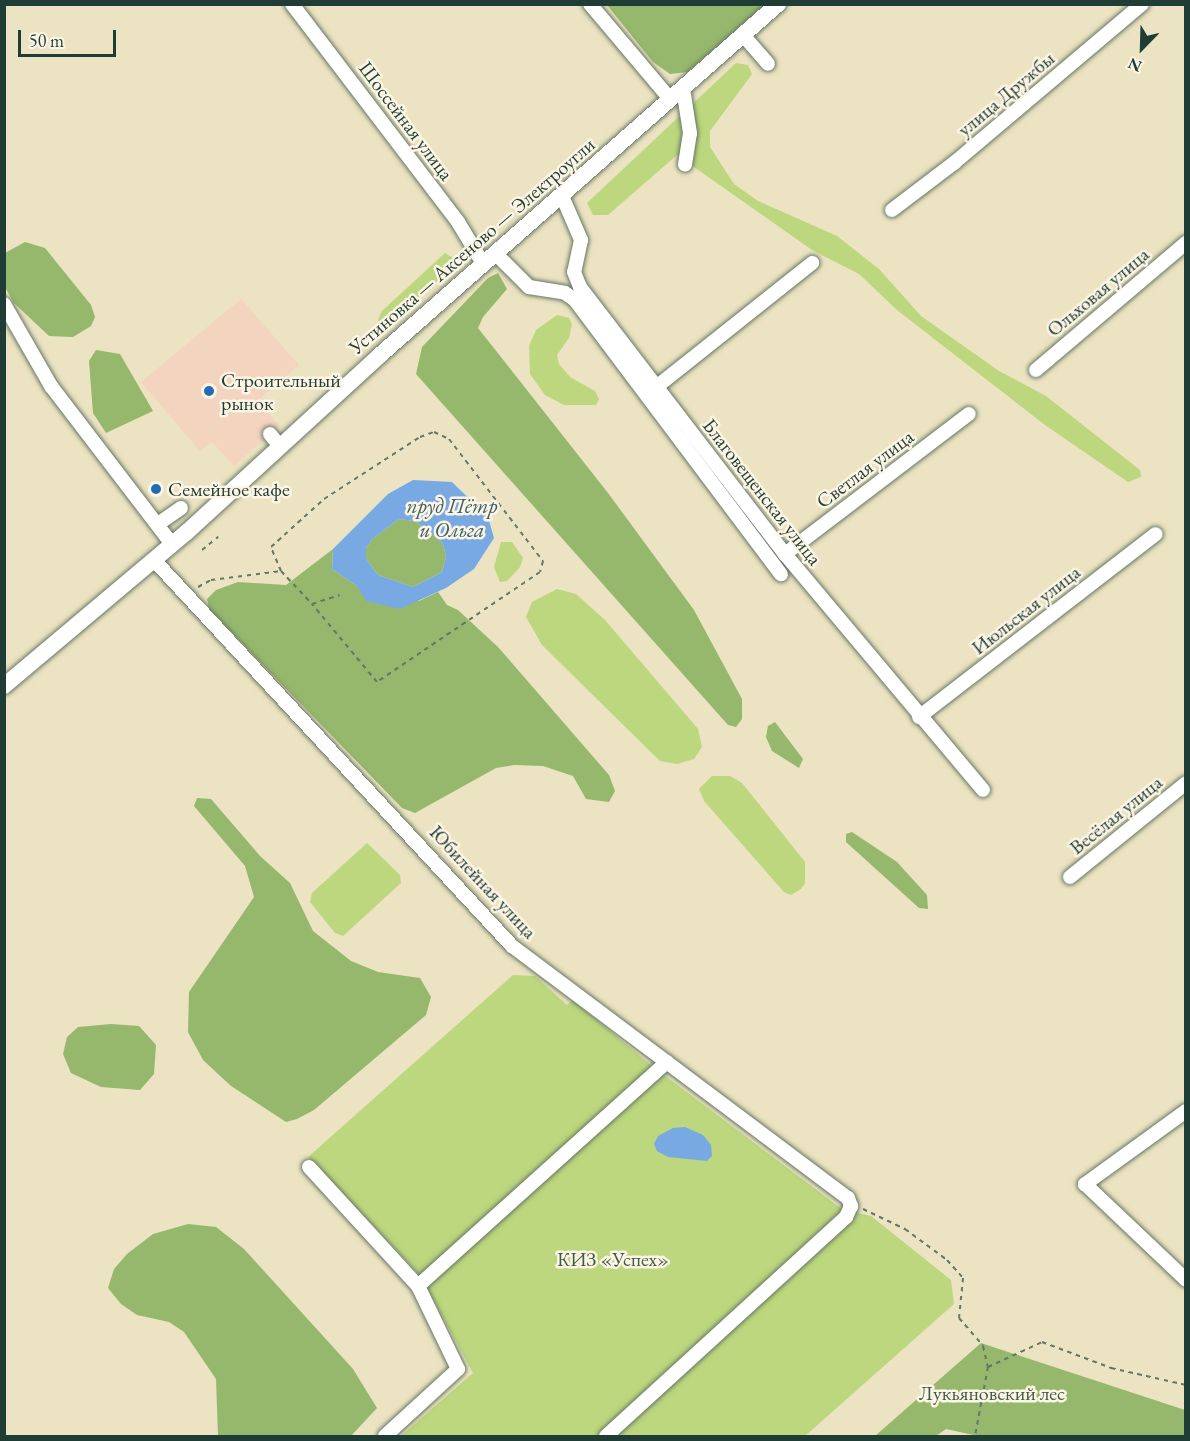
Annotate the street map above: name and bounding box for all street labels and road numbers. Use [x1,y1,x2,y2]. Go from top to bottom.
street label: улица Дружбы [953,47,1059,141]
street label: Шоссейная улица [354,57,458,185]
street label: Устиновка — Аксеново — Электроугли [344,133,600,359]
street label: Ольховая улица [1042,242,1154,342]
street label: Благовещенская улица [697,414,827,570]
street label: Светлая улица [812,425,918,513]
street label: Июльская улица [967,560,1085,660]
street label: Весёлая улица [1065,770,1167,860]
street label: Юбилейная улица [424,820,542,944]

